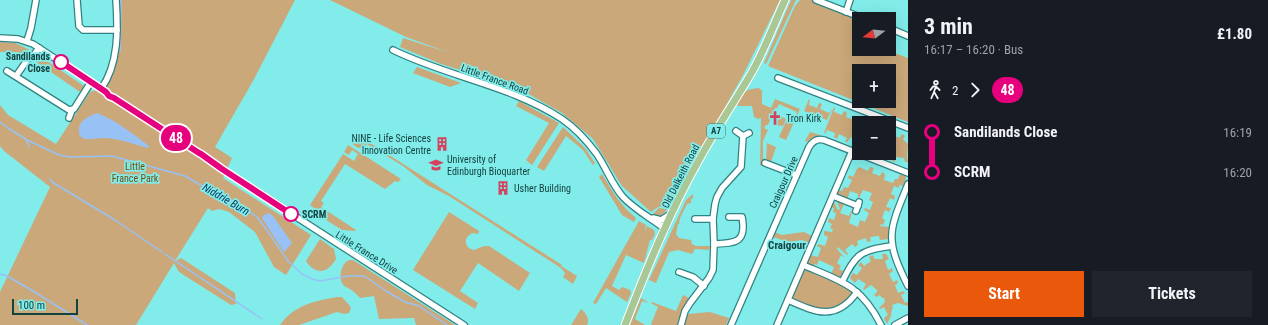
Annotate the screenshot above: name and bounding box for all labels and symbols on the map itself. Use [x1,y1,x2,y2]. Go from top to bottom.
north arrow [852,12,896,56]
place label: Sandilands Close [6,51,50,74]
marker: Sandilands Close [53,54,69,70]
street label: Little France Road [460,62,530,97]
church icon: Tron Kirk [767,110,783,126]
place label: Tron Kirk [786,113,822,124]
road number: A7 [707,124,725,138]
line badge: 48 [158,125,194,151]
place label: NINE - Life Sciences Innovation Centre [351,133,431,156]
building icon: NINE - Life Sciences Innovation Centre [434,136,450,152]
street label: Old Dalkeith Road [660,143,701,210]
place label: University of Edinburgh Bioquarter [447,154,530,177]
street label: Craigour Drive [767,154,800,210]
school or university icon: University of Edinburgh Bioquarter [428,157,444,173]
park label: Little France Park [112,161,159,184]
building icon: Usher Building [495,180,511,196]
water label: Niddrie Burn [200,181,252,218]
place label: Usher Building [514,183,571,194]
marker: SCRM [283,206,299,222]
place label: SCRM [302,209,326,220]
street label: Little France Drive [334,229,400,276]
district label: Craigour [768,239,806,252]
scale bar [12,297,78,316]

